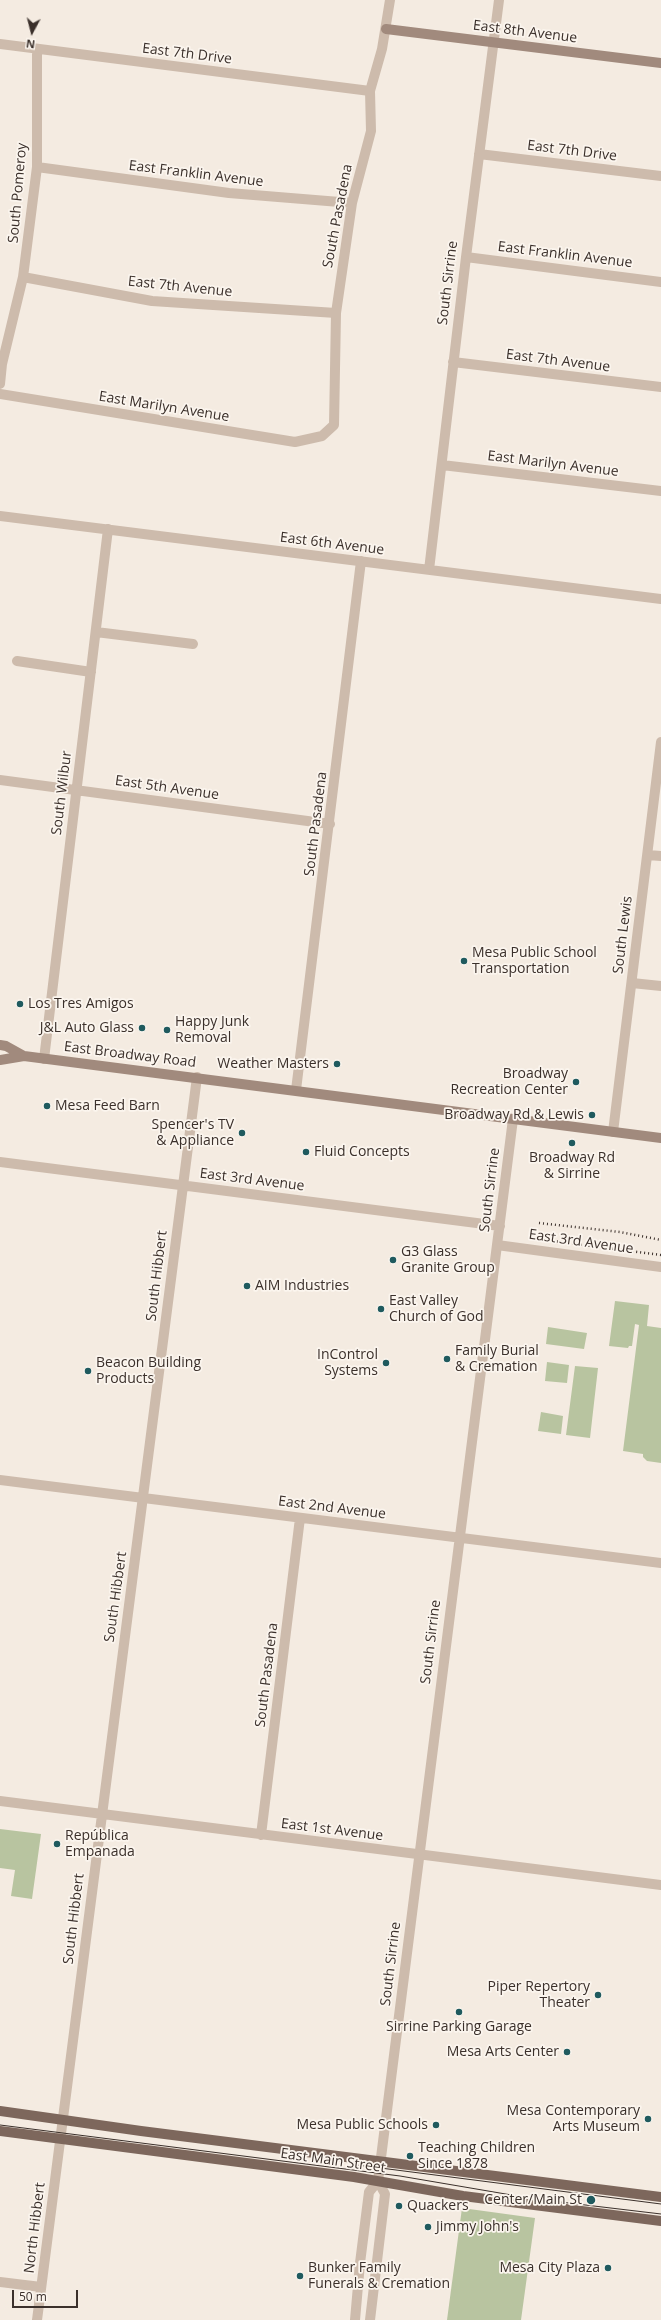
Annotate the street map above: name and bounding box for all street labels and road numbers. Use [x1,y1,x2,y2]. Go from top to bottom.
street label: East 8th Avenue [472,17,578,47]
street label: East 7th Drive [141,40,233,68]
street label: East 7th Drive [526,137,618,165]
street label: South Pomeroy [5,142,31,244]
street label: East Franklin Avenue [128,157,264,191]
street label: South Pasadena [320,163,356,269]
street label: East Franklin Avenue [497,238,633,272]
street label: South Sirrine [435,240,461,326]
street label: East 7th Avenue [127,273,233,301]
street label: East 7th Avenue [505,346,611,376]
street label: East Marilyn Avenue [98,388,230,426]
street label: East Marilyn Avenue [486,448,620,480]
street label: East 6th Avenue [279,529,385,559]
street label: South Wilbur [48,750,76,836]
street label: South Pasadena [301,771,331,877]
street label: East 5th Avenue [114,772,220,804]
street label: South Lewis [610,895,636,975]
street label: East Broadway Road [63,1039,197,1071]
street label: South Sirrine [477,1147,503,1233]
street label: East 3rd Avenue [199,1165,305,1195]
street label: East 3rd Avenue [528,1226,634,1258]
street label: South Hibbert [143,1230,171,1322]
street label: East 2nd Avenue [277,1493,387,1523]
street label: South Hibbert [101,1551,131,1643]
street label: South Sirrine [418,1599,444,1685]
street label: South Pasadena [252,1622,282,1728]
street label: East 1st Avenue [280,1815,384,1845]
street label: South Hibbert [60,1873,88,1965]
street label: South Sirrine [378,1921,404,2007]
street label: East Main Street [279,2145,387,2177]
street label: North Hibbert [21,2182,49,2274]

